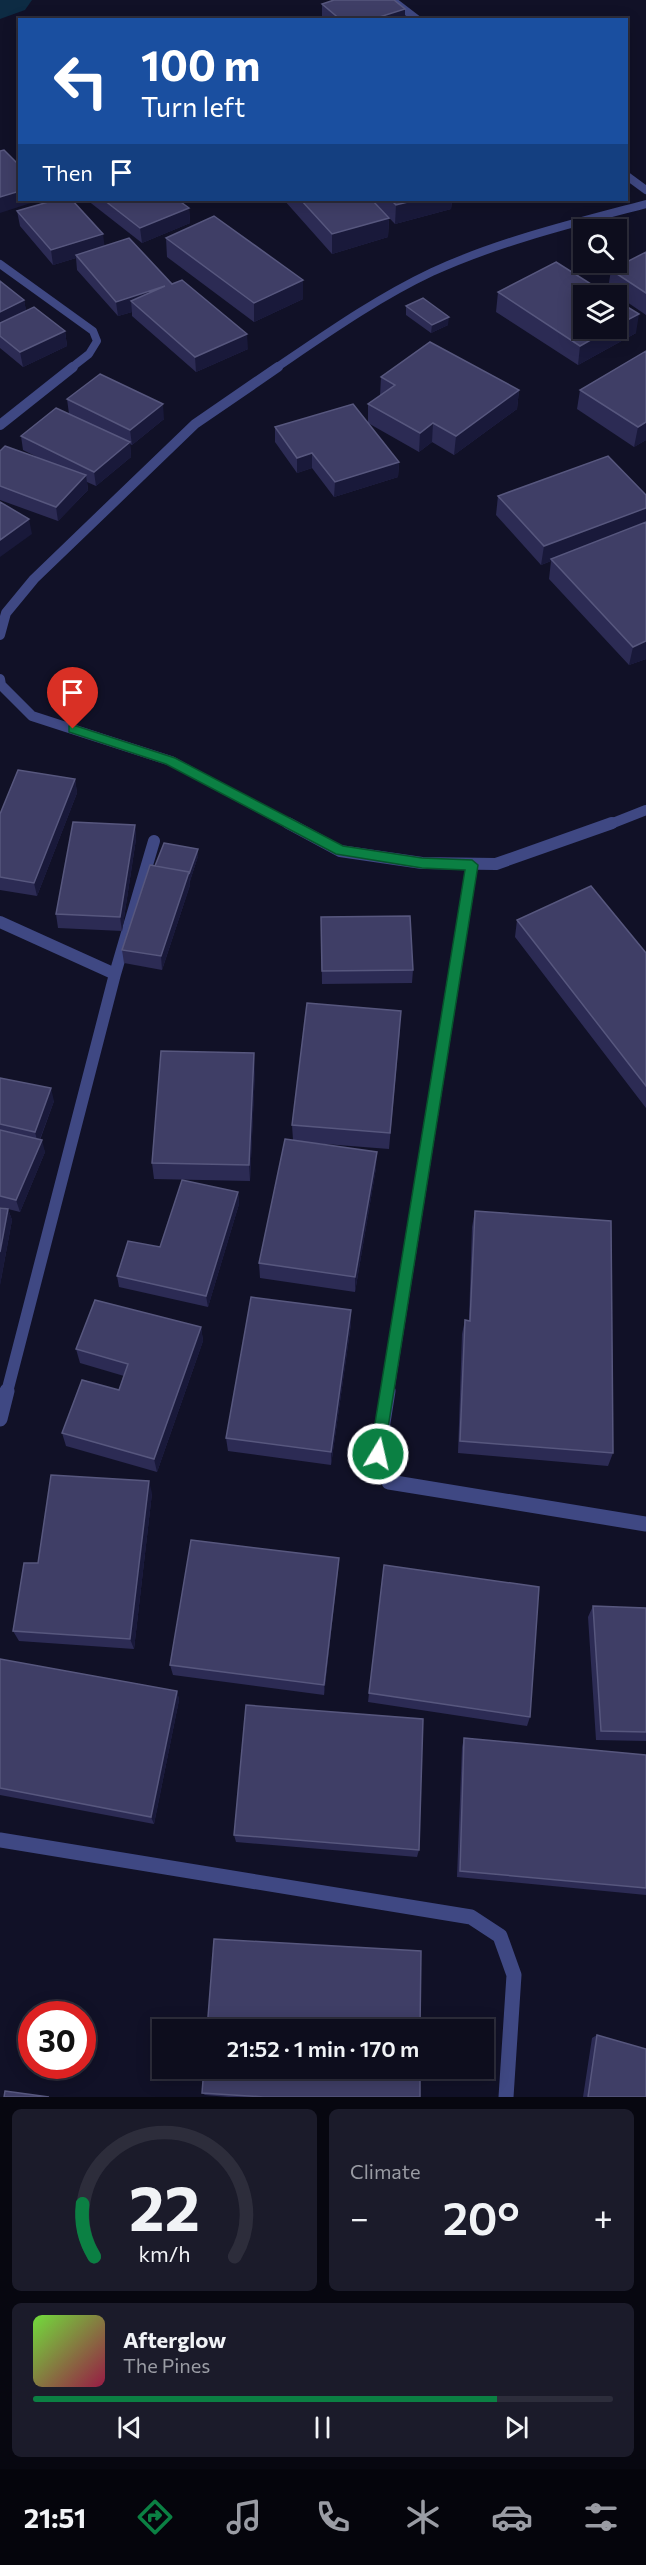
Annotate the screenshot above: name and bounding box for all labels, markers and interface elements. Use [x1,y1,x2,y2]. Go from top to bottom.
text: 100 m [141,38,261,90]
icon: left [42,42,120,120]
text: Turn left [141,90,245,123]
icon: arrive [105,156,138,189]
text: Then [42,159,93,186]
map controls [573,219,627,339]
button: search [573,219,627,273]
button: layers [573,285,627,339]
pin [47,667,98,729]
icon: arrive [56,676,89,709]
position arrow [346,1422,410,1486]
speed limit sign: 30 [18,2001,96,2079]
text: 21:52 · 1 min · 170 m [227,2035,419,2062]
text: Climate [350,2159,420,2183]
text: 22 [129,2168,200,2244]
text: 20° [443,2189,520,2244]
text: − [350,2196,369,2237]
text: + [594,2196,613,2237]
text: km/h [138,2240,191,2266]
text: Afterglow [123,2326,226,2353]
text: The Pines [123,2353,210,2377]
icon: previous [113,2411,146,2444]
icon: pause [306,2411,339,2444]
icon: next [500,2411,533,2444]
icon: directions [134,2496,176,2538]
icon: music [223,2496,265,2538]
icon: phone [312,2496,354,2538]
icon: climate [402,2496,444,2538]
icon: car [491,2496,533,2538]
icon: filters [580,2496,622,2538]
text: 21:51 [24,2501,86,2534]

